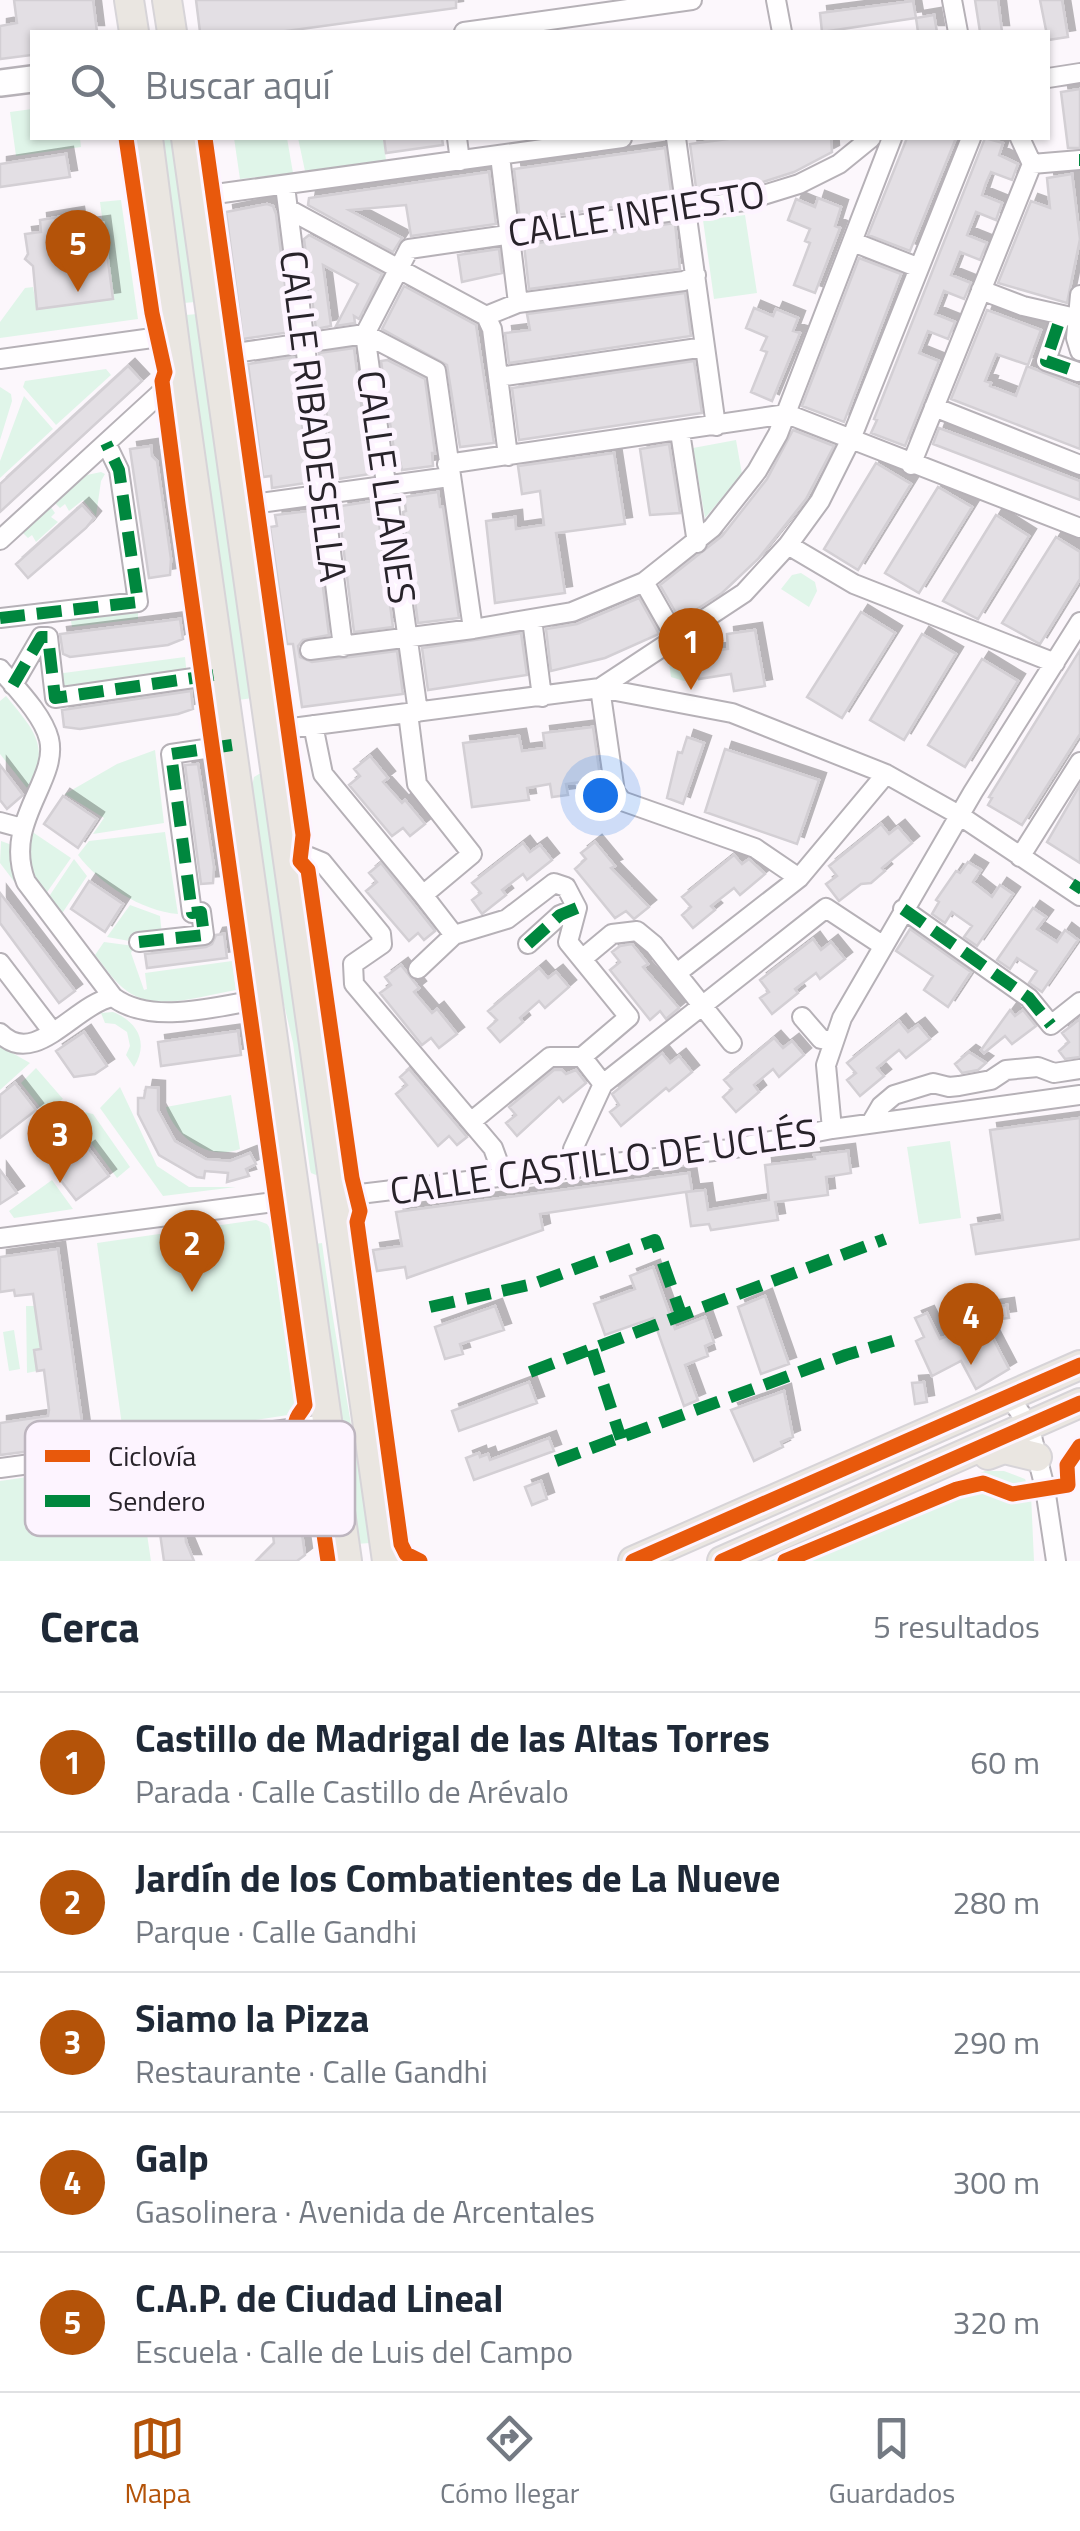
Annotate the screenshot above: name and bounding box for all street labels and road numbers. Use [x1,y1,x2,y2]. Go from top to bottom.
street label: CALLE INFIESTO [503,164,769,262]
street label: CALLE RIBADESELLA [265,247,363,585]
street label: CALLE LLANES [342,366,432,608]
street label: CALLE CASTILLO DE UCLÉS [386,1102,820,1220]

